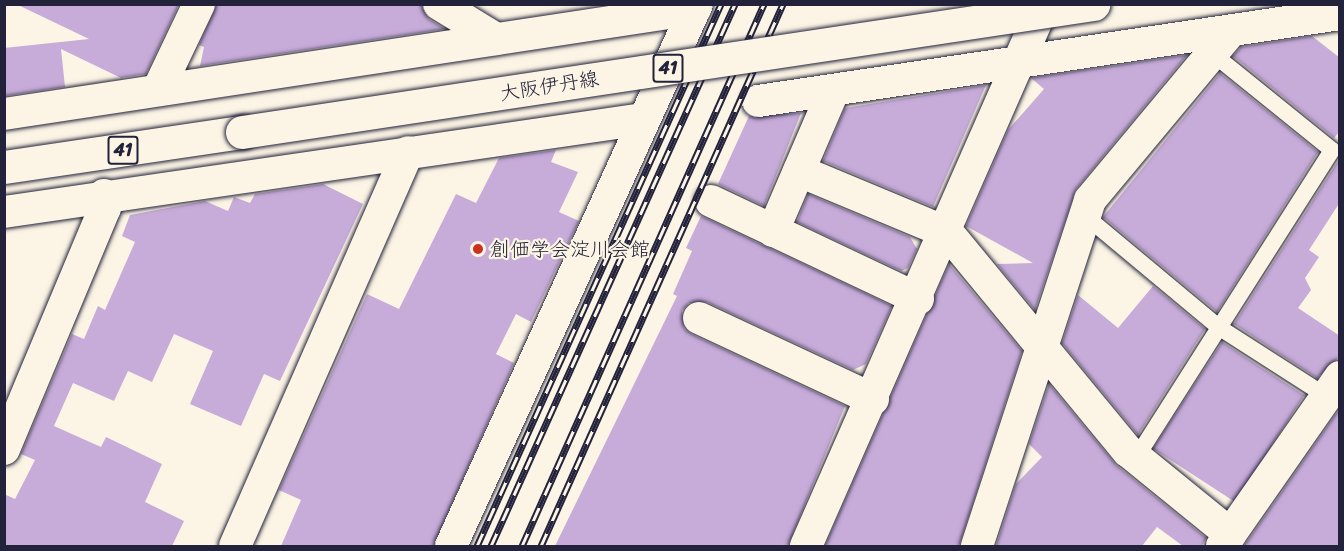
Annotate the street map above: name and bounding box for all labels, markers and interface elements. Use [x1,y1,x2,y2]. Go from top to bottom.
road number: 41 [652,53,684,83]
street label: 大阪伊丹線 [498,66,600,106]
road number: 41 [106,135,140,165]
place label: 創価学会淀川会館 [490,237,650,261]
marker: 創価学会淀川会館 [471,242,485,256]

